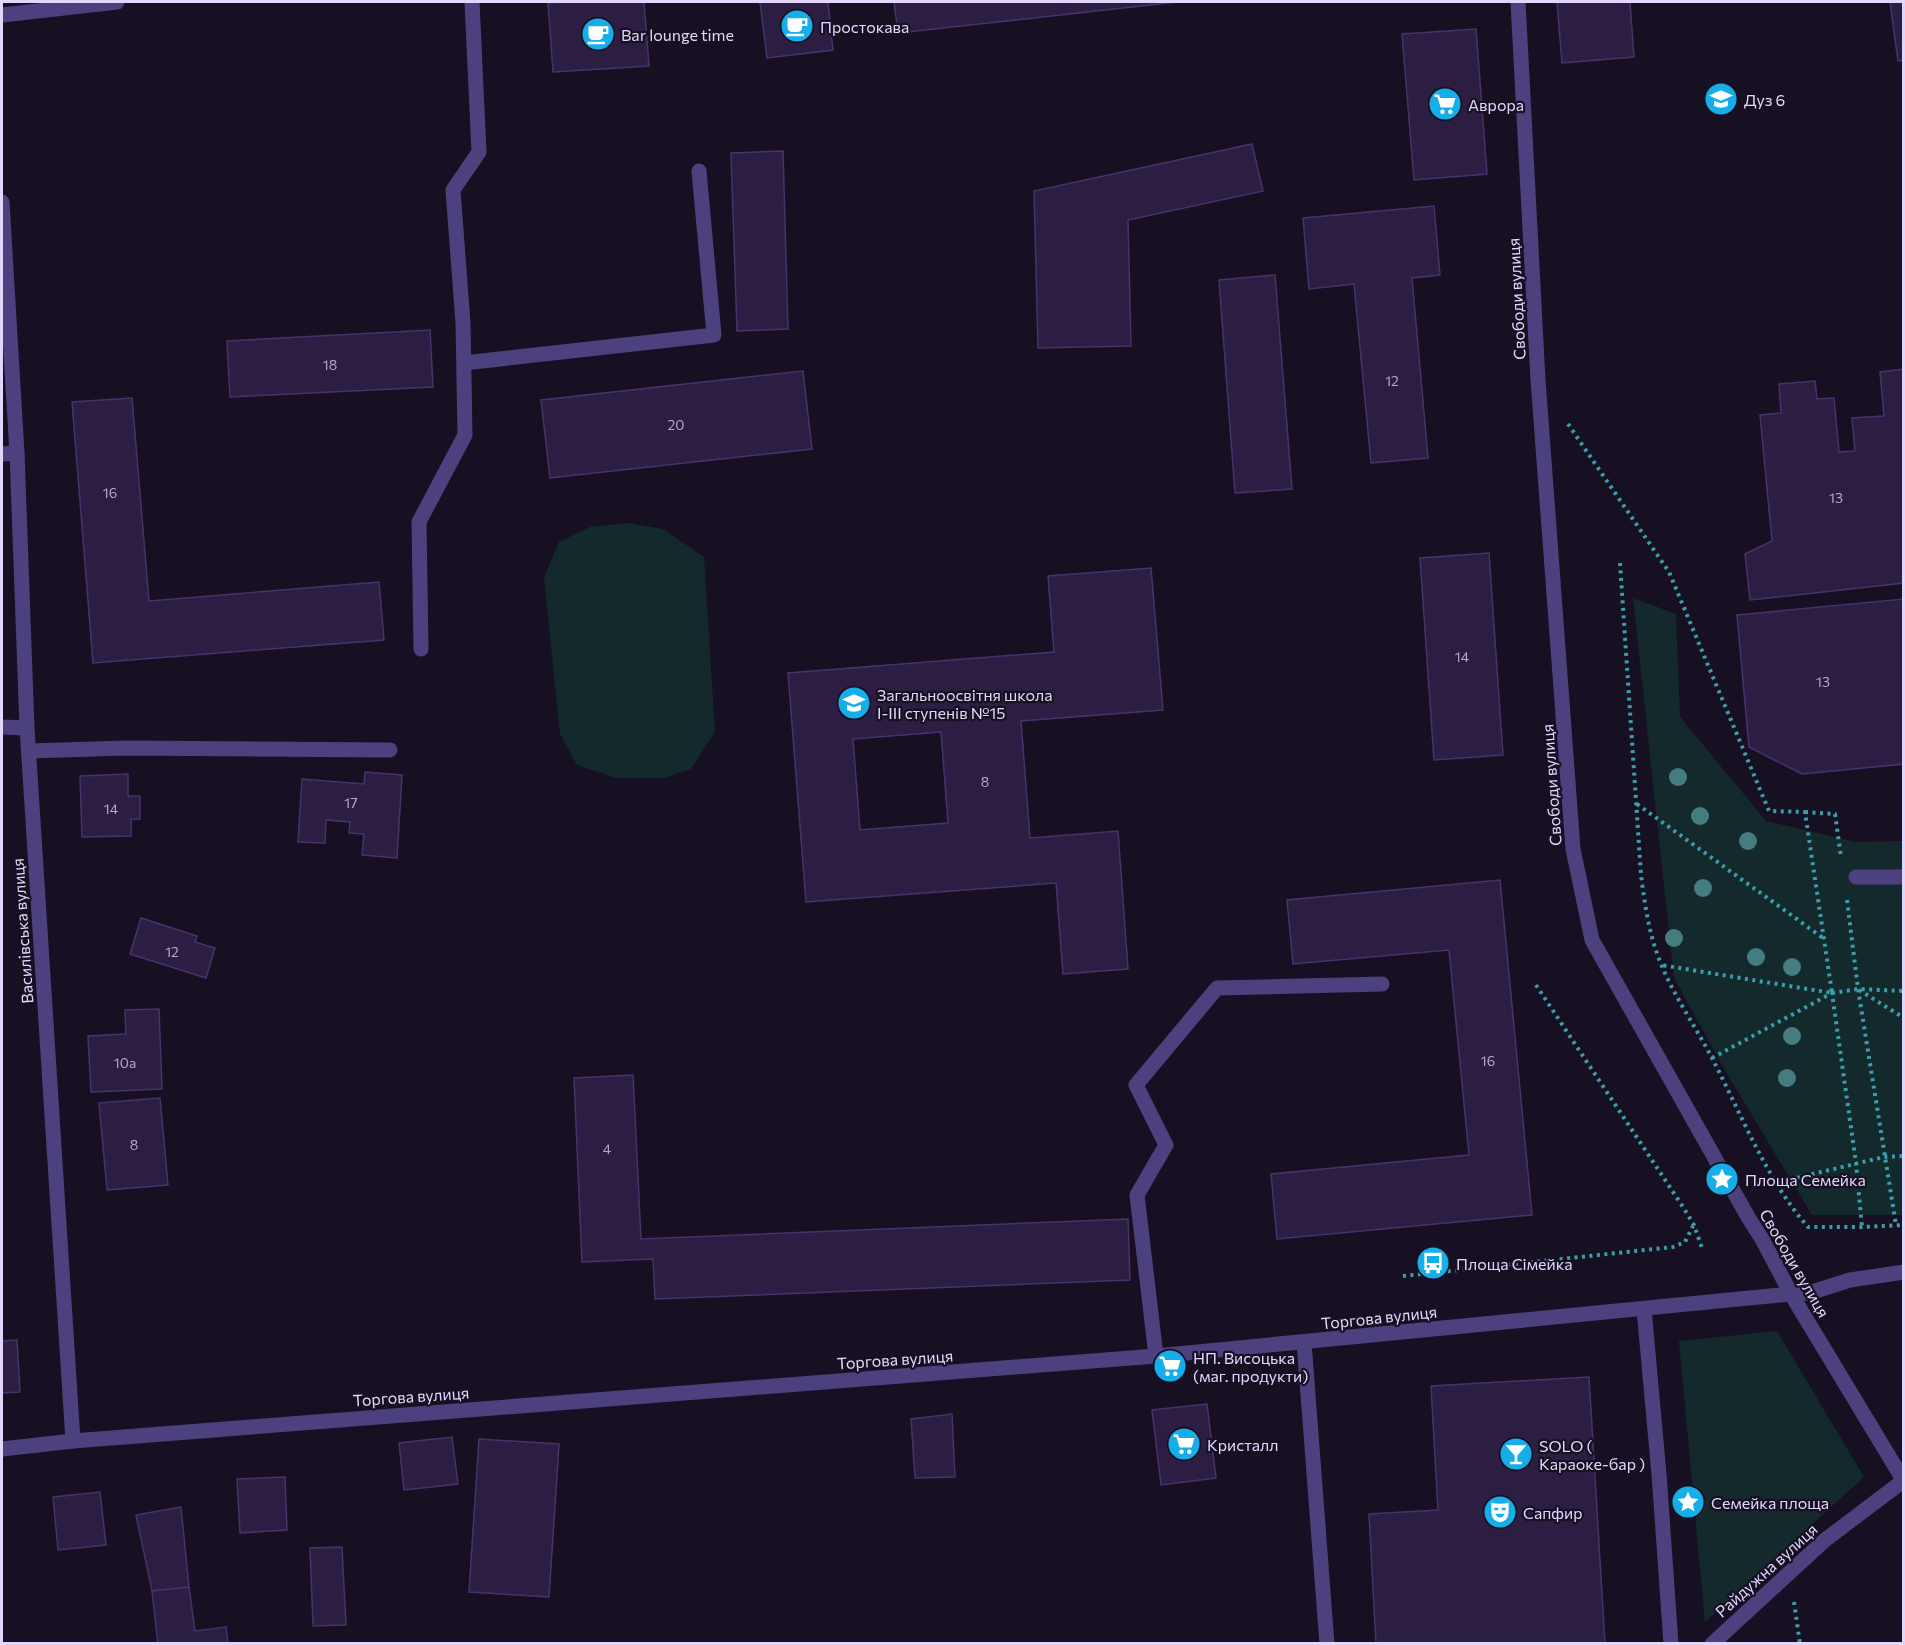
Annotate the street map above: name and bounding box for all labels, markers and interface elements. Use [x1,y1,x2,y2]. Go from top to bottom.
cafe icon: Простокава [779,8,815,44]
cafe icon: Bar lounge time [580,16,616,52]
place label: Простокава [820,17,909,36]
place label: Bar lounge time [621,25,734,44]
school or university icon: Дуз 6 [1703,81,1739,117]
supermarket icon: Аврора [1427,86,1463,122]
place label: Дуз 6 [1744,90,1785,109]
place label: Аврора [1468,95,1524,114]
street label: Свободи вулиця [1503,238,1529,360]
house number: 18 [323,356,337,373]
house number: 12 [1385,372,1399,389]
house number: 20 [668,416,684,433]
house number: 16 [103,484,117,501]
house number: 13 [1829,489,1843,506]
house number: 14 [1455,648,1470,665]
house number: 13 [1816,673,1830,690]
school or university icon: Загальноосвітня школа І-ІІІ ступенів №15 [836,685,872,721]
place label: Загальноосвітня школа І-ІІІ ступенів №15 [877,685,1053,722]
street label: Свободи вулиця [1537,723,1565,847]
house number: 8 [981,773,989,790]
house number: 17 [344,794,358,811]
house number: 14 [104,800,119,817]
street label: Василівська вулиця [7,858,37,1004]
house number: 12 [165,943,179,960]
house number: 16 [1481,1052,1495,1069]
house number: 10а [114,1054,136,1071]
house number: 8 [130,1136,138,1153]
house number: 4 [603,1140,612,1157]
place icon: Площа Семейка [1704,1161,1740,1197]
place label: Площа Семейка [1745,1170,1866,1189]
street label: Свободи вулиця [1756,1205,1834,1321]
bus stop icon: Площа Сімейка [1415,1245,1451,1281]
place label: Площа Сімейка [1456,1254,1573,1273]
street label: Торгова вулиця [1320,1301,1438,1333]
street label: Торгова вулиця [836,1345,954,1373]
supermarket icon: НП. Висоцька (маг. продукти) [1152,1348,1188,1384]
place label: НП. Висоцька (маг. продукти) [1193,1348,1308,1385]
street label: Торгова вулиця [352,1382,470,1410]
supermarket icon: Кристалл [1166,1426,1202,1462]
place label: Кристалл [1207,1435,1278,1454]
bar icon: SOLO ( Караоке-бар ) [1498,1436,1534,1472]
place label: SOLO ( Караоке-бар ) [1539,1436,1645,1473]
place icon: Семейка площа [1670,1484,1706,1520]
place label: Семейка площа [1711,1493,1829,1512]
theatre icon: Сапфир [1482,1494,1518,1530]
place label: Сапфир [1523,1503,1583,1522]
street label: Райдужна вулиця [1711,1519,1821,1621]

